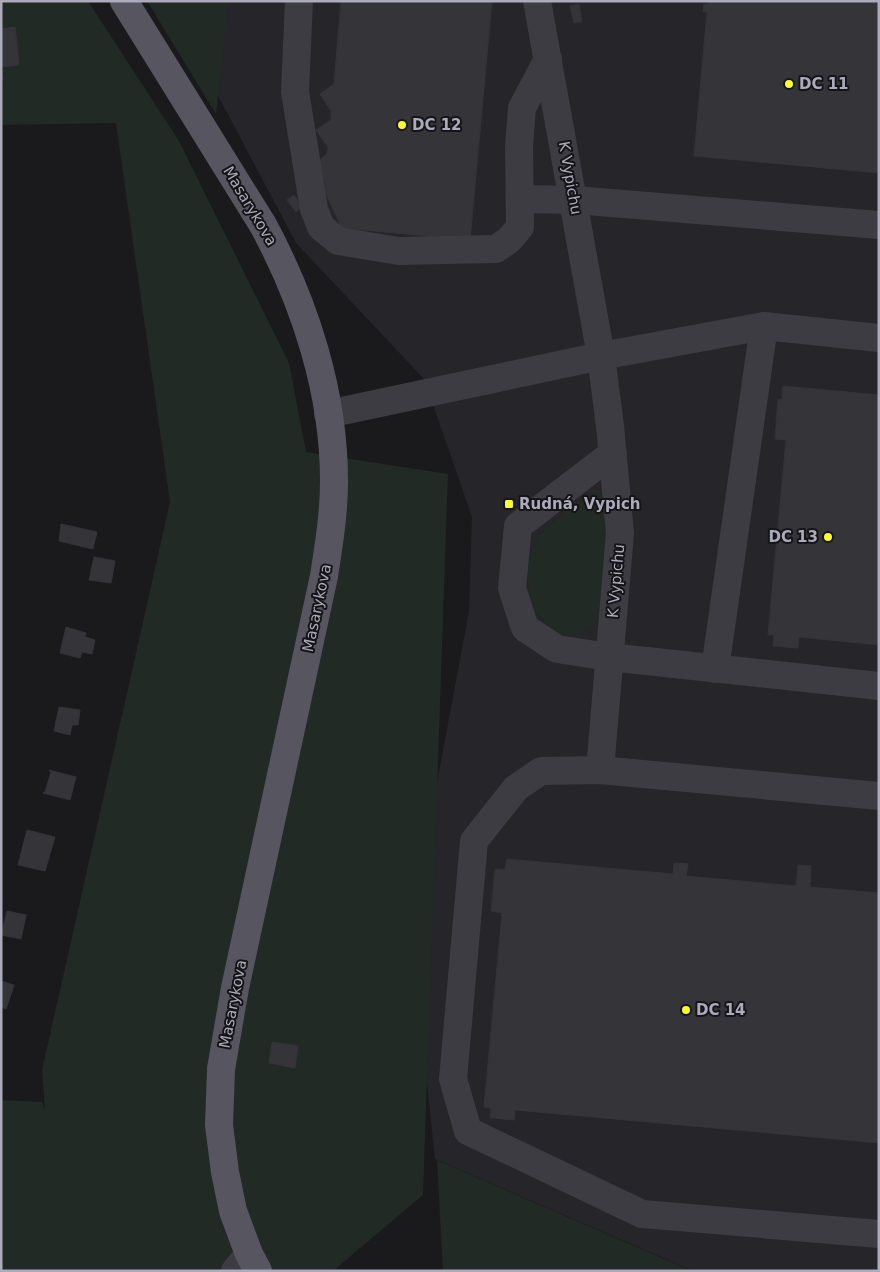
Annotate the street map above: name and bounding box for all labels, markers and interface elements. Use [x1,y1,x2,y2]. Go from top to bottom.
place label: DC 11 [799,75,849,93]
marker: DC 11 [783,78,795,90]
place label: DC 12 [412,116,462,134]
marker: DC 12 [396,119,408,131]
street label: K Vypichu [555,140,585,216]
street label: Masarykova [219,163,281,249]
place label: Rudná, Vypich [519,495,641,513]
marker: Rudná, Vypich [503,498,515,510]
place label: DC 13 [768,528,818,546]
marker: DC 13 [822,531,834,543]
street label: K Vypichu [604,543,628,619]
street label: Masarykova [299,562,335,654]
street label: Masarykova [216,958,250,1050]
place label: DC 14 [696,1001,746,1019]
marker: DC 14 [680,1004,692,1016]

